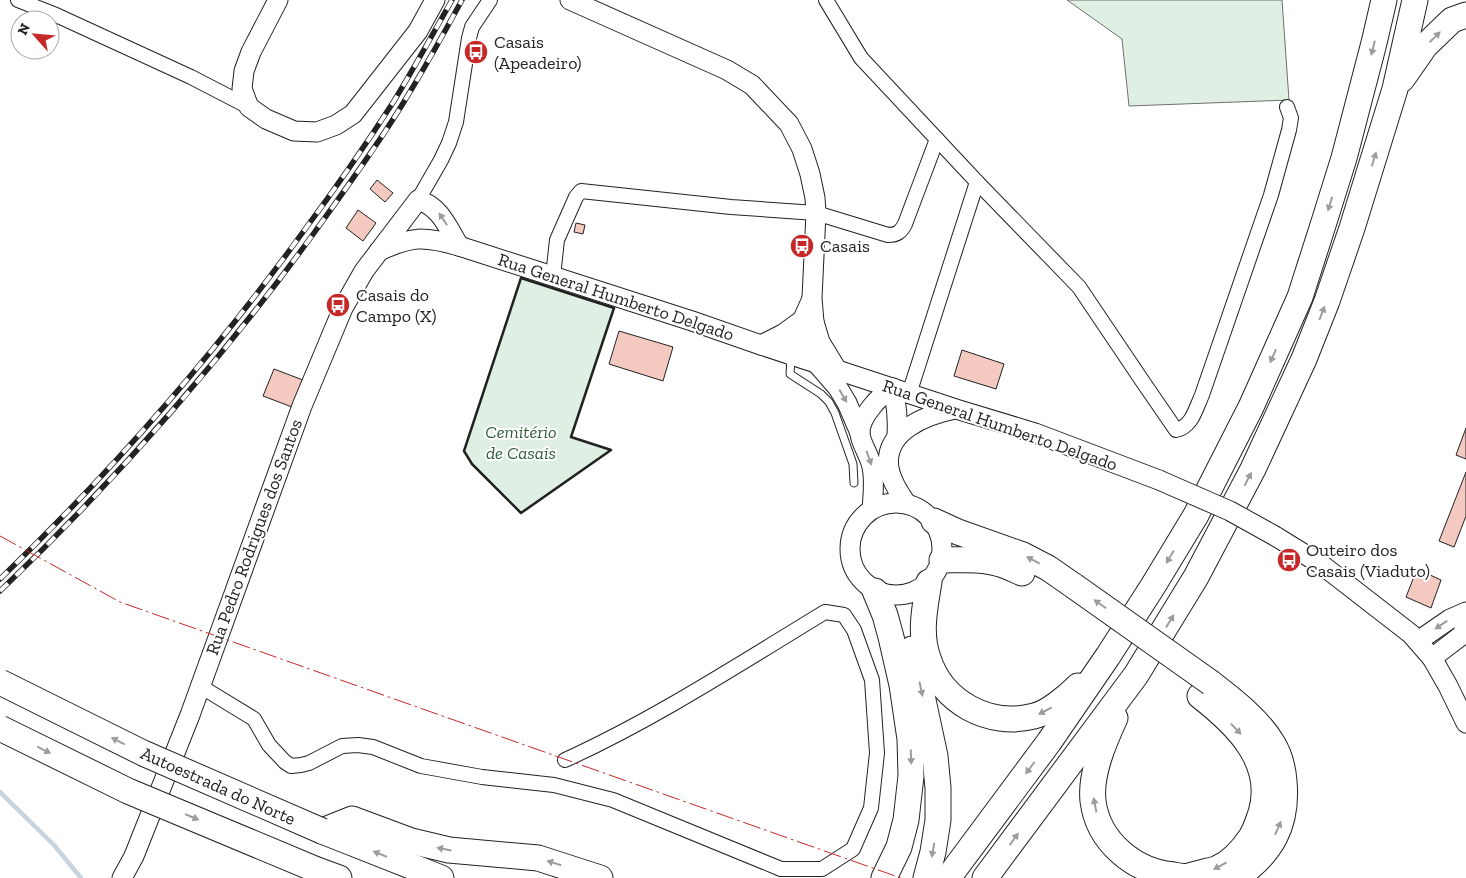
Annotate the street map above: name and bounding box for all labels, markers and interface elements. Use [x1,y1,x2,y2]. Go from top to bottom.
north arrow [10,10,60,60]
text: N [14,20,34,38]
place label: Casais (Apeadeiro) [494,31,582,74]
one-way arrow [1428,31,1440,43]
bus stop icon: Casais (Apeadeiro) [463,39,489,65]
one-way arrow [1369,40,1377,55]
one-way arrow [1370,152,1378,167]
one-way arrow [1325,197,1333,212]
one-way arrow [438,212,447,225]
bus stop icon: Casais [789,233,815,259]
place label: Casais [820,235,870,257]
street label: Rua General Humberto Delgado [495,248,737,346]
place label: Casais do Campo (X) [356,284,436,327]
bus stop icon: Casais do Campo (X) [325,292,351,318]
one-way arrow [1319,306,1326,321]
one-way arrow [1269,349,1277,363]
street label: Rua General Humberto Delgado [880,374,1120,476]
one-way arrow [838,389,847,402]
street label: Rua Pedro Rodrigues dos Santos [201,416,307,658]
park label: Cemitério de Casais [485,421,557,464]
one-way arrow [866,450,873,465]
one-way arrow [1244,472,1252,486]
place label: Outeiro dos Casais (Viaduto) [1306,539,1430,582]
bus stop icon: Outeiro dos Casais (Viaduto) [1276,547,1302,573]
one-way arrow [1166,550,1175,563]
one-way arrow [1026,556,1040,564]
one-way arrow [1093,599,1107,609]
one-way arrow [1165,615,1174,628]
one-way arrow [1434,620,1448,630]
one-way arrow [917,681,925,697]
one-way arrow [1037,707,1052,715]
one-way arrow [1230,722,1242,734]
one-way arrow [110,737,125,745]
street label: Autoestrada do Norte [137,742,299,830]
one-way arrow [37,746,51,754]
one-way arrow [907,750,915,766]
one-way arrow [1024,761,1035,774]
one-way arrow [1091,797,1099,812]
one-way arrow [184,814,199,822]
one-way arrow [1275,821,1283,835]
one-way arrow [1009,832,1019,846]
one-way arrow [929,842,937,858]
one-way arrow [436,844,452,852]
one-way arrow [373,849,387,857]
one-way arrow [546,859,561,866]
one-way arrow [1212,862,1227,870]

